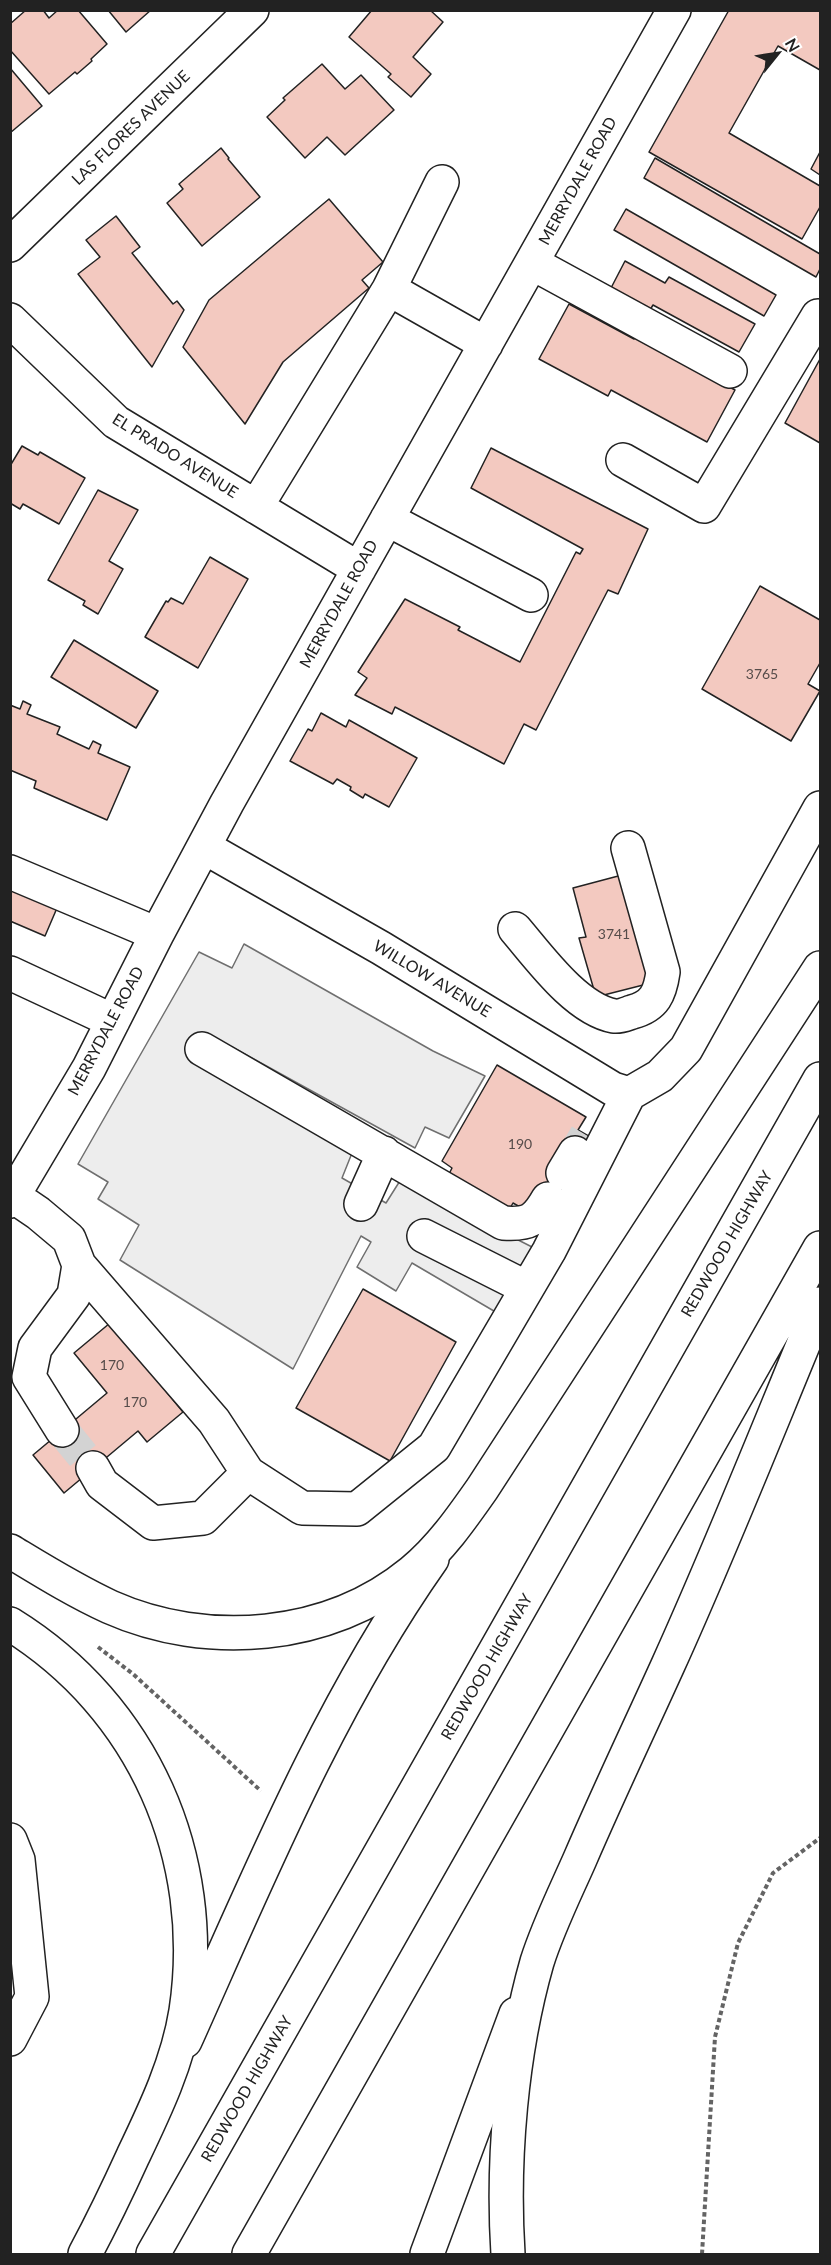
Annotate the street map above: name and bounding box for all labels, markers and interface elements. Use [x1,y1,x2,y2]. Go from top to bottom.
north arrow [747,24,807,84]
text: N [782,35,804,55]
street label: LAS FLORES AVENUE [68,67,194,189]
street label: MERRYDALE ROAD [535,114,621,248]
street label: EL PRADO AVENUE [109,410,241,502]
street label: MERRYDALE ROAD [296,537,382,671]
house number: 3765 [746,666,778,682]
house number: 3741 [598,926,630,942]
street label: WILLOW AVENUE [370,936,494,1022]
street label: MERRYDALE ROAD [64,963,148,1099]
house number: 190 [508,1136,532,1152]
street label: REDWOOD HIGHWAY [677,1167,777,1321]
house number: 170 [100,1357,124,1373]
house number: 170 [123,1394,147,1410]
street label: REDWOOD HIGHWAY [437,1590,537,1744]
street label: REDWOOD HIGHWAY [197,2012,297,2166]

